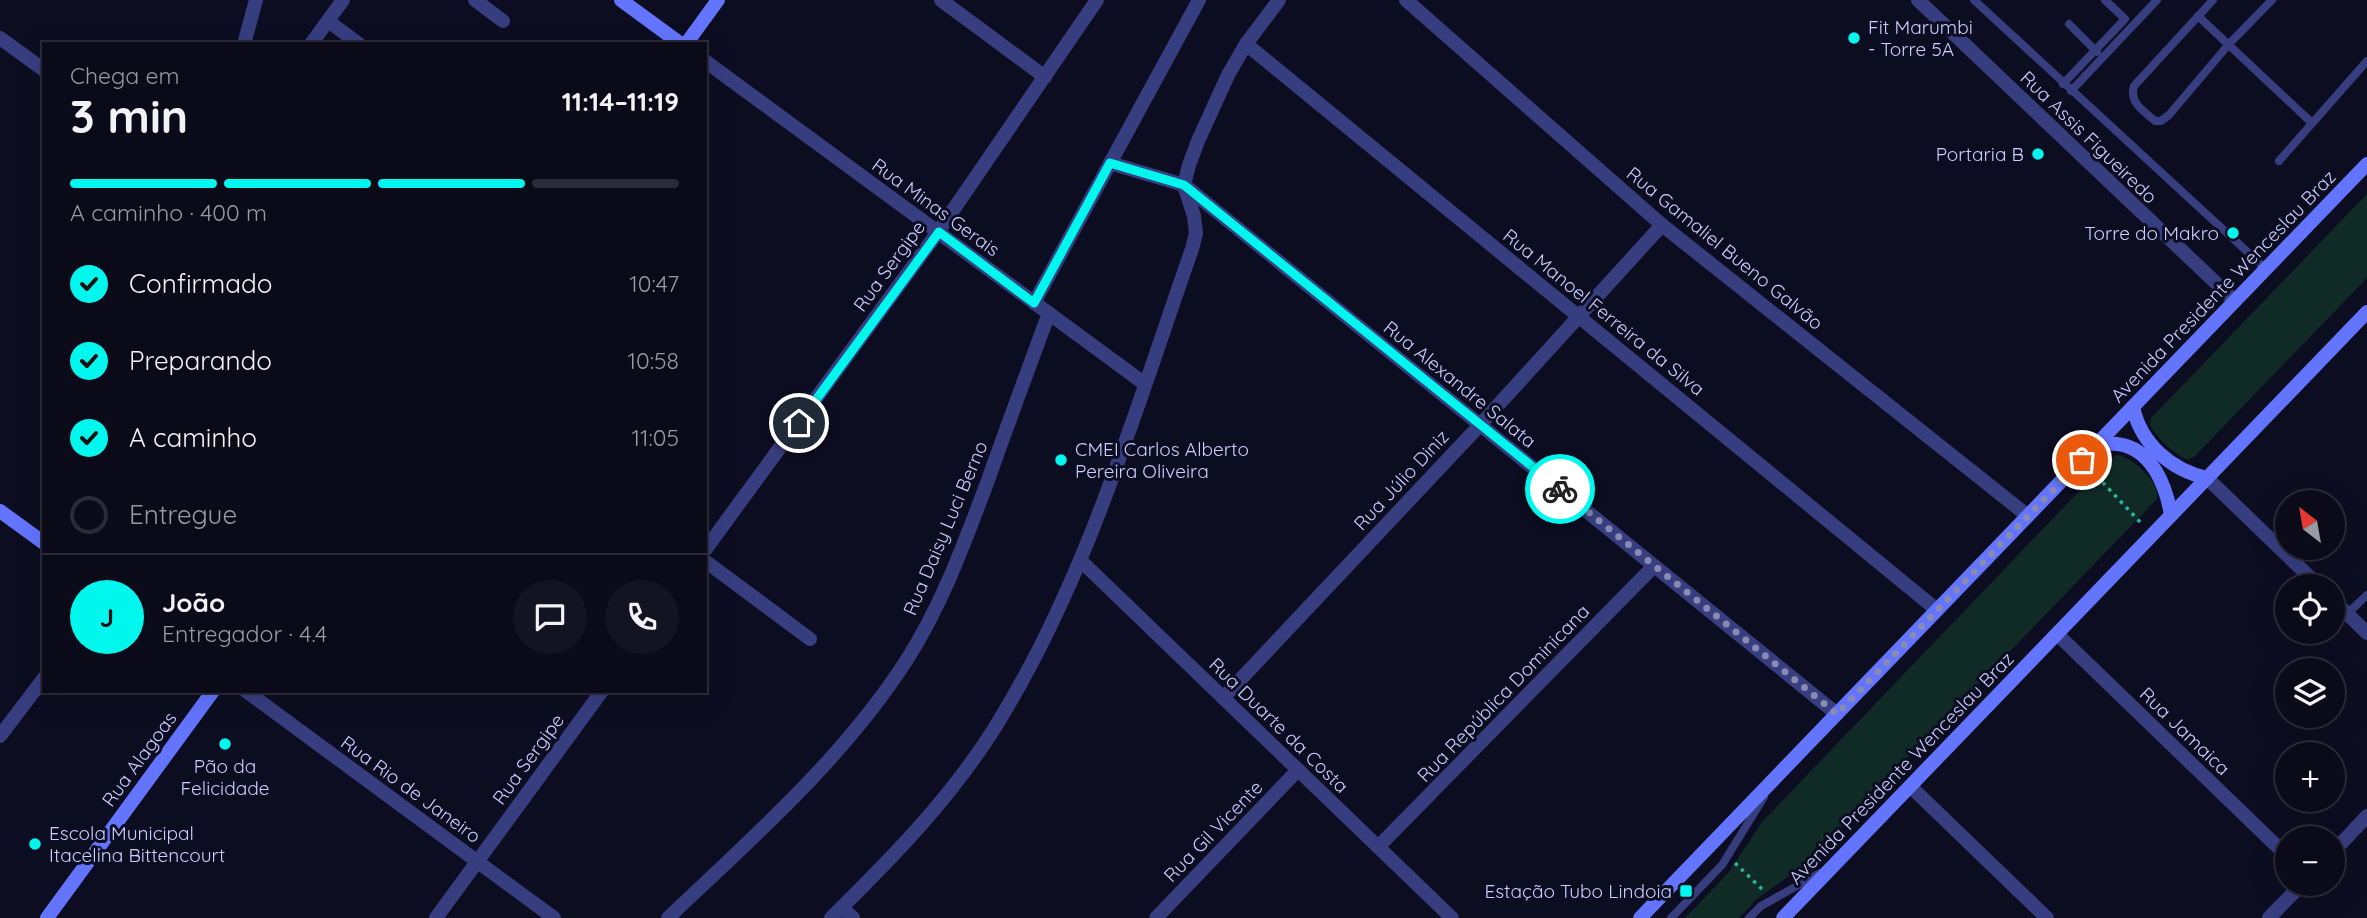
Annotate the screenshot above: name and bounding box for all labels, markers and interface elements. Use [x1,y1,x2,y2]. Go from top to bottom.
place label: Fit Marumbi - Torre 5A [1868,15,1973,61]
marker: Fit Marumbi - Torre 5A [1846,30,1862,46]
text: Chega em [70,61,179,90]
street label: Rua Assis Figueiredo [2016,65,2162,209]
text: 11:14–11:19 [562,85,679,118]
text: 3 min [70,87,188,145]
place label: Portaria B [1936,142,2024,166]
marker: Portaria B [2030,146,2046,162]
street label: Rua Minas Gerais [867,153,1005,261]
street label: Rua Gamaliel Bueno Galvão [1622,161,1828,335]
street label: Avenida Presidente Wenceslau Braz [2105,165,2341,407]
text: A caminho · 400 m [70,198,267,227]
street label: Rua Sergipe [848,216,930,316]
place label: Torre do Makro [2084,221,2219,245]
street label: Rua Manoel Ferreira da Silva [1498,223,1710,401]
marker: Torre do Makro [2225,225,2241,241]
icon: check [70,265,108,303]
text: Confirmado [129,267,273,300]
text: 10:47 [629,269,679,298]
street label: Rua Alexandre Salata [1379,315,1541,453]
icon: check [70,342,108,380]
text: Preparando [129,344,272,377]
text: 10:58 [628,346,679,375]
pin [769,393,829,453]
icon: home [780,404,818,442]
icon: check [70,419,108,457]
text: A caminho [129,421,257,454]
text: 11:05 [631,423,679,452]
street label: Rua Júlio Diniz [1348,425,1454,535]
pin [2052,430,2112,490]
street label: Rua Daisy Luci Berno [897,437,993,619]
place label: CMEI Carlos Alberto Pereira Oliveira [1075,437,1249,483]
icon: bag [2063,441,2101,479]
marker: CMEI Carlos Alberto Pereira Oliveira [1053,452,1069,468]
courier [1525,454,1595,524]
icon: bike [1541,470,1579,508]
north arrow [2275,490,2345,560]
map controls [2275,490,2345,896]
text: Entregue [129,498,237,531]
button: locate [2275,574,2345,644]
button: chat [513,580,587,654]
button: phone [605,580,679,654]
text: João [162,586,225,619]
street label: Rua República Dominicana [1412,599,1594,787]
text: J [100,601,114,634]
text: Entregador · 4.4 [162,619,327,648]
street label: Avenida Presidente Wenceslau Braz [1783,647,2019,889]
street label: Rua Duarte da Costa [1204,652,1354,798]
button: layers [2275,658,2345,728]
street label: Rua Jamaica [2135,682,2235,780]
street label: Rua Alagoas [96,707,182,811]
street label: Rua Sergipe [487,709,569,809]
street label: Rua Rio de Janeiro [336,730,486,848]
marker: Pão da Felicidade [217,736,233,752]
button: + [2275,742,2345,812]
place label: Pão da Felicidade [181,754,269,800]
street label: Rua Gil Vicente [1158,775,1268,887]
place label: Escola Municipal Itacelina Bittencourt [49,821,225,867]
button: − [2275,826,2345,896]
marker: Escola Municipal Itacelina Bittencourt [27,836,43,852]
place label: Estação Tubo Lindoia [1484,879,1672,903]
marker: Estação Tubo Lindoia [1678,883,1694,899]

